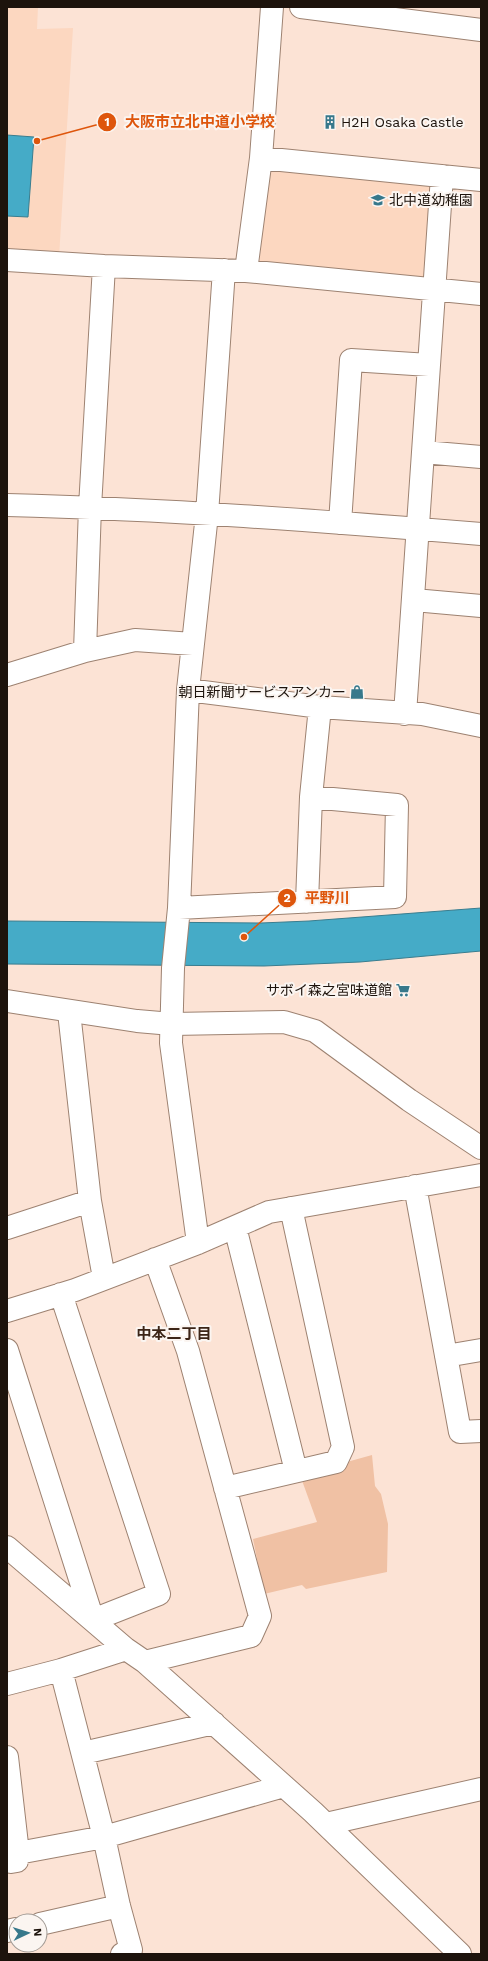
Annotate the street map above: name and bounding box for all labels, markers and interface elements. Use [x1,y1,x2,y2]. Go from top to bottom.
callout: 大阪市立北中道小学校 [97,108,283,135]
text: 大阪市立北中道小学校 [125,113,275,131]
building icon: H2H Osaka Castle [322,114,338,130]
place label: H2H Osaka Castle [341,114,464,130]
text: 1 [104,115,110,129]
school or university icon: 北中道幼稚園 [370,192,386,208]
place label: 北中道幼稚園 [389,192,473,208]
place label: 朝日新聞サービスアンカー [179,684,346,700]
shop icon: 朝日新聞サービスアンカー [349,684,365,700]
callout: 平野川 [277,885,358,912]
text: 平野川 [304,889,350,907]
text: 2 [283,891,291,905]
place label: サボイ森之宮味道館 [266,982,392,998]
supermarket icon: サボイ森之宮味道館 [395,982,411,998]
district label: 中本二丁目 [136,1325,212,1343]
north arrow [8,1913,48,1953]
text: N [31,1928,44,1937]

